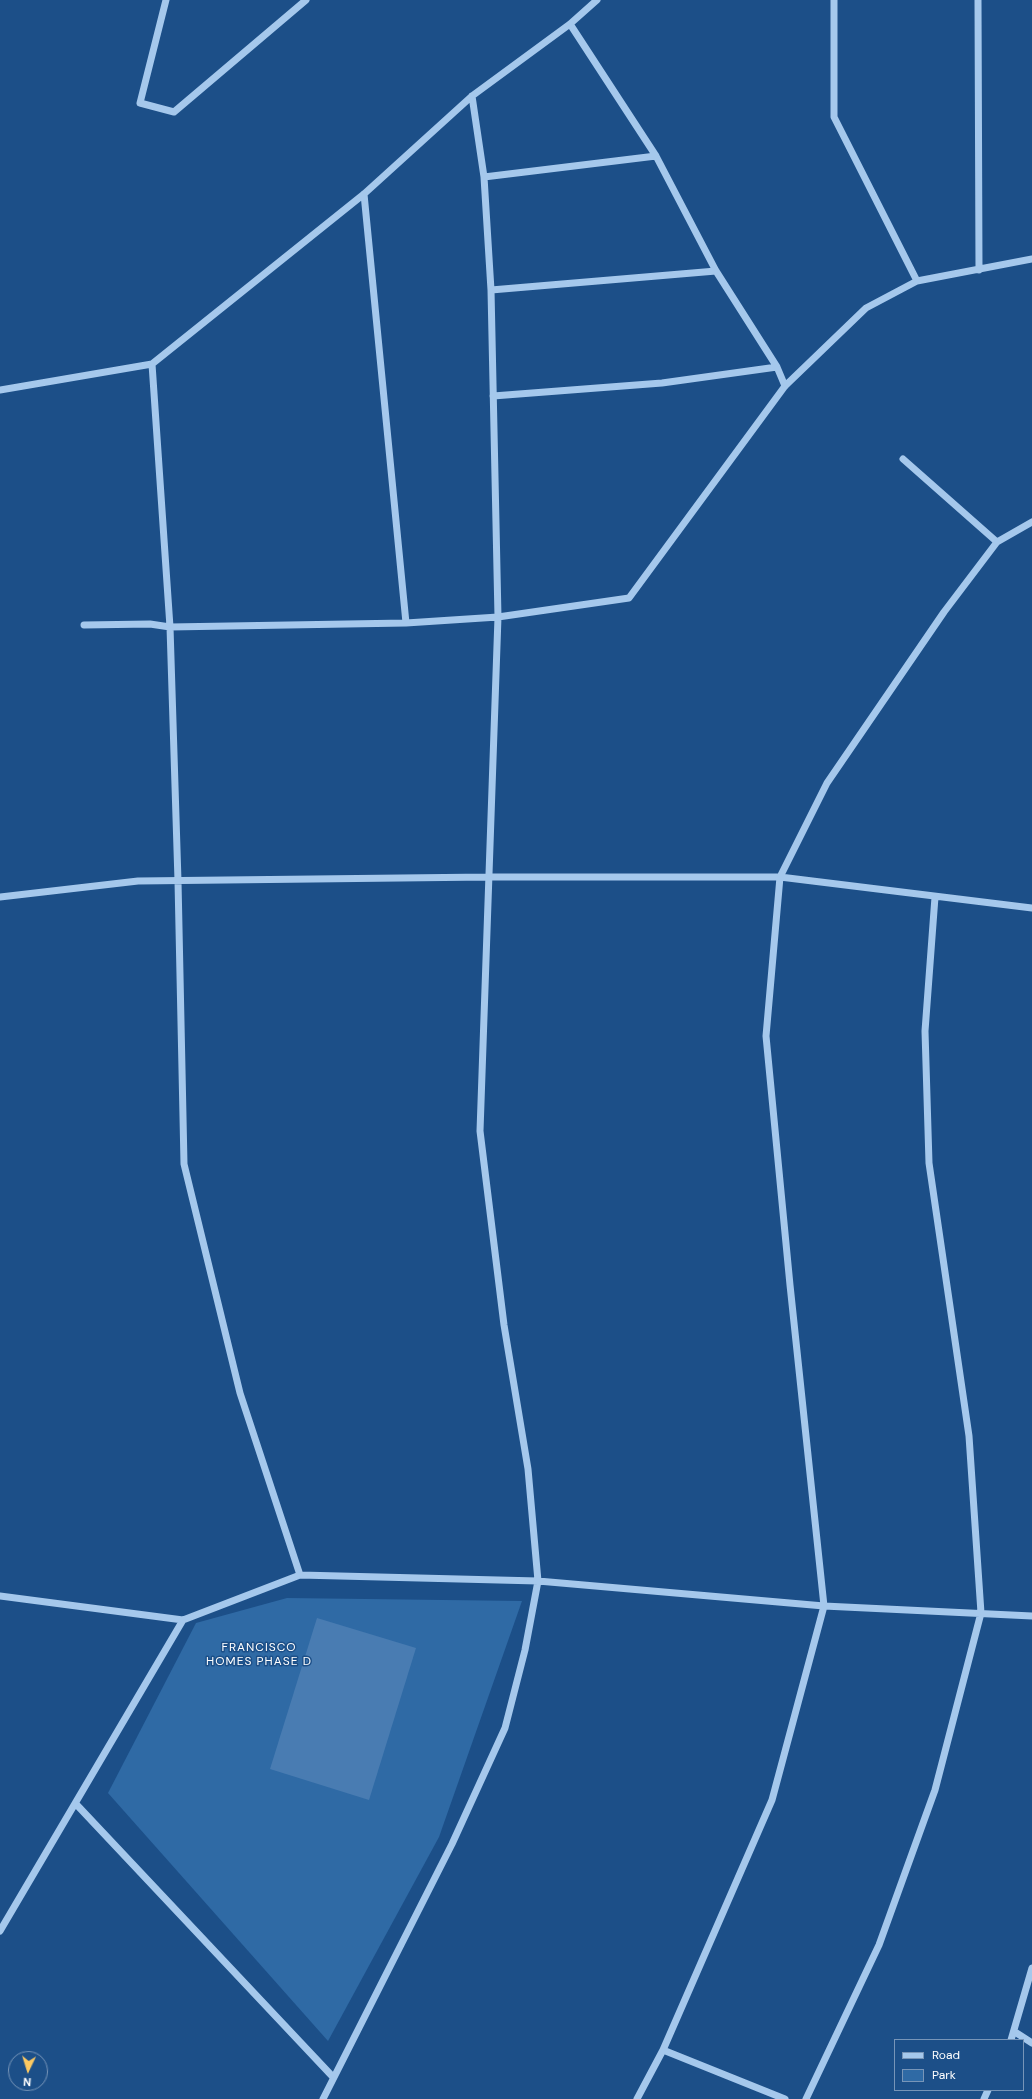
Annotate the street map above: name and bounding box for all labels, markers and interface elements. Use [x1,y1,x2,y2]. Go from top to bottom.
district label: FRANCISCO HOMES PHASE D [206,1641,312,1669]
legend [894,2039,1024,2091]
text: Road [932,2047,960,2063]
north arrow [8,2051,48,2091]
text: Park [932,2067,956,2083]
text: N [23,2075,32,2089]

